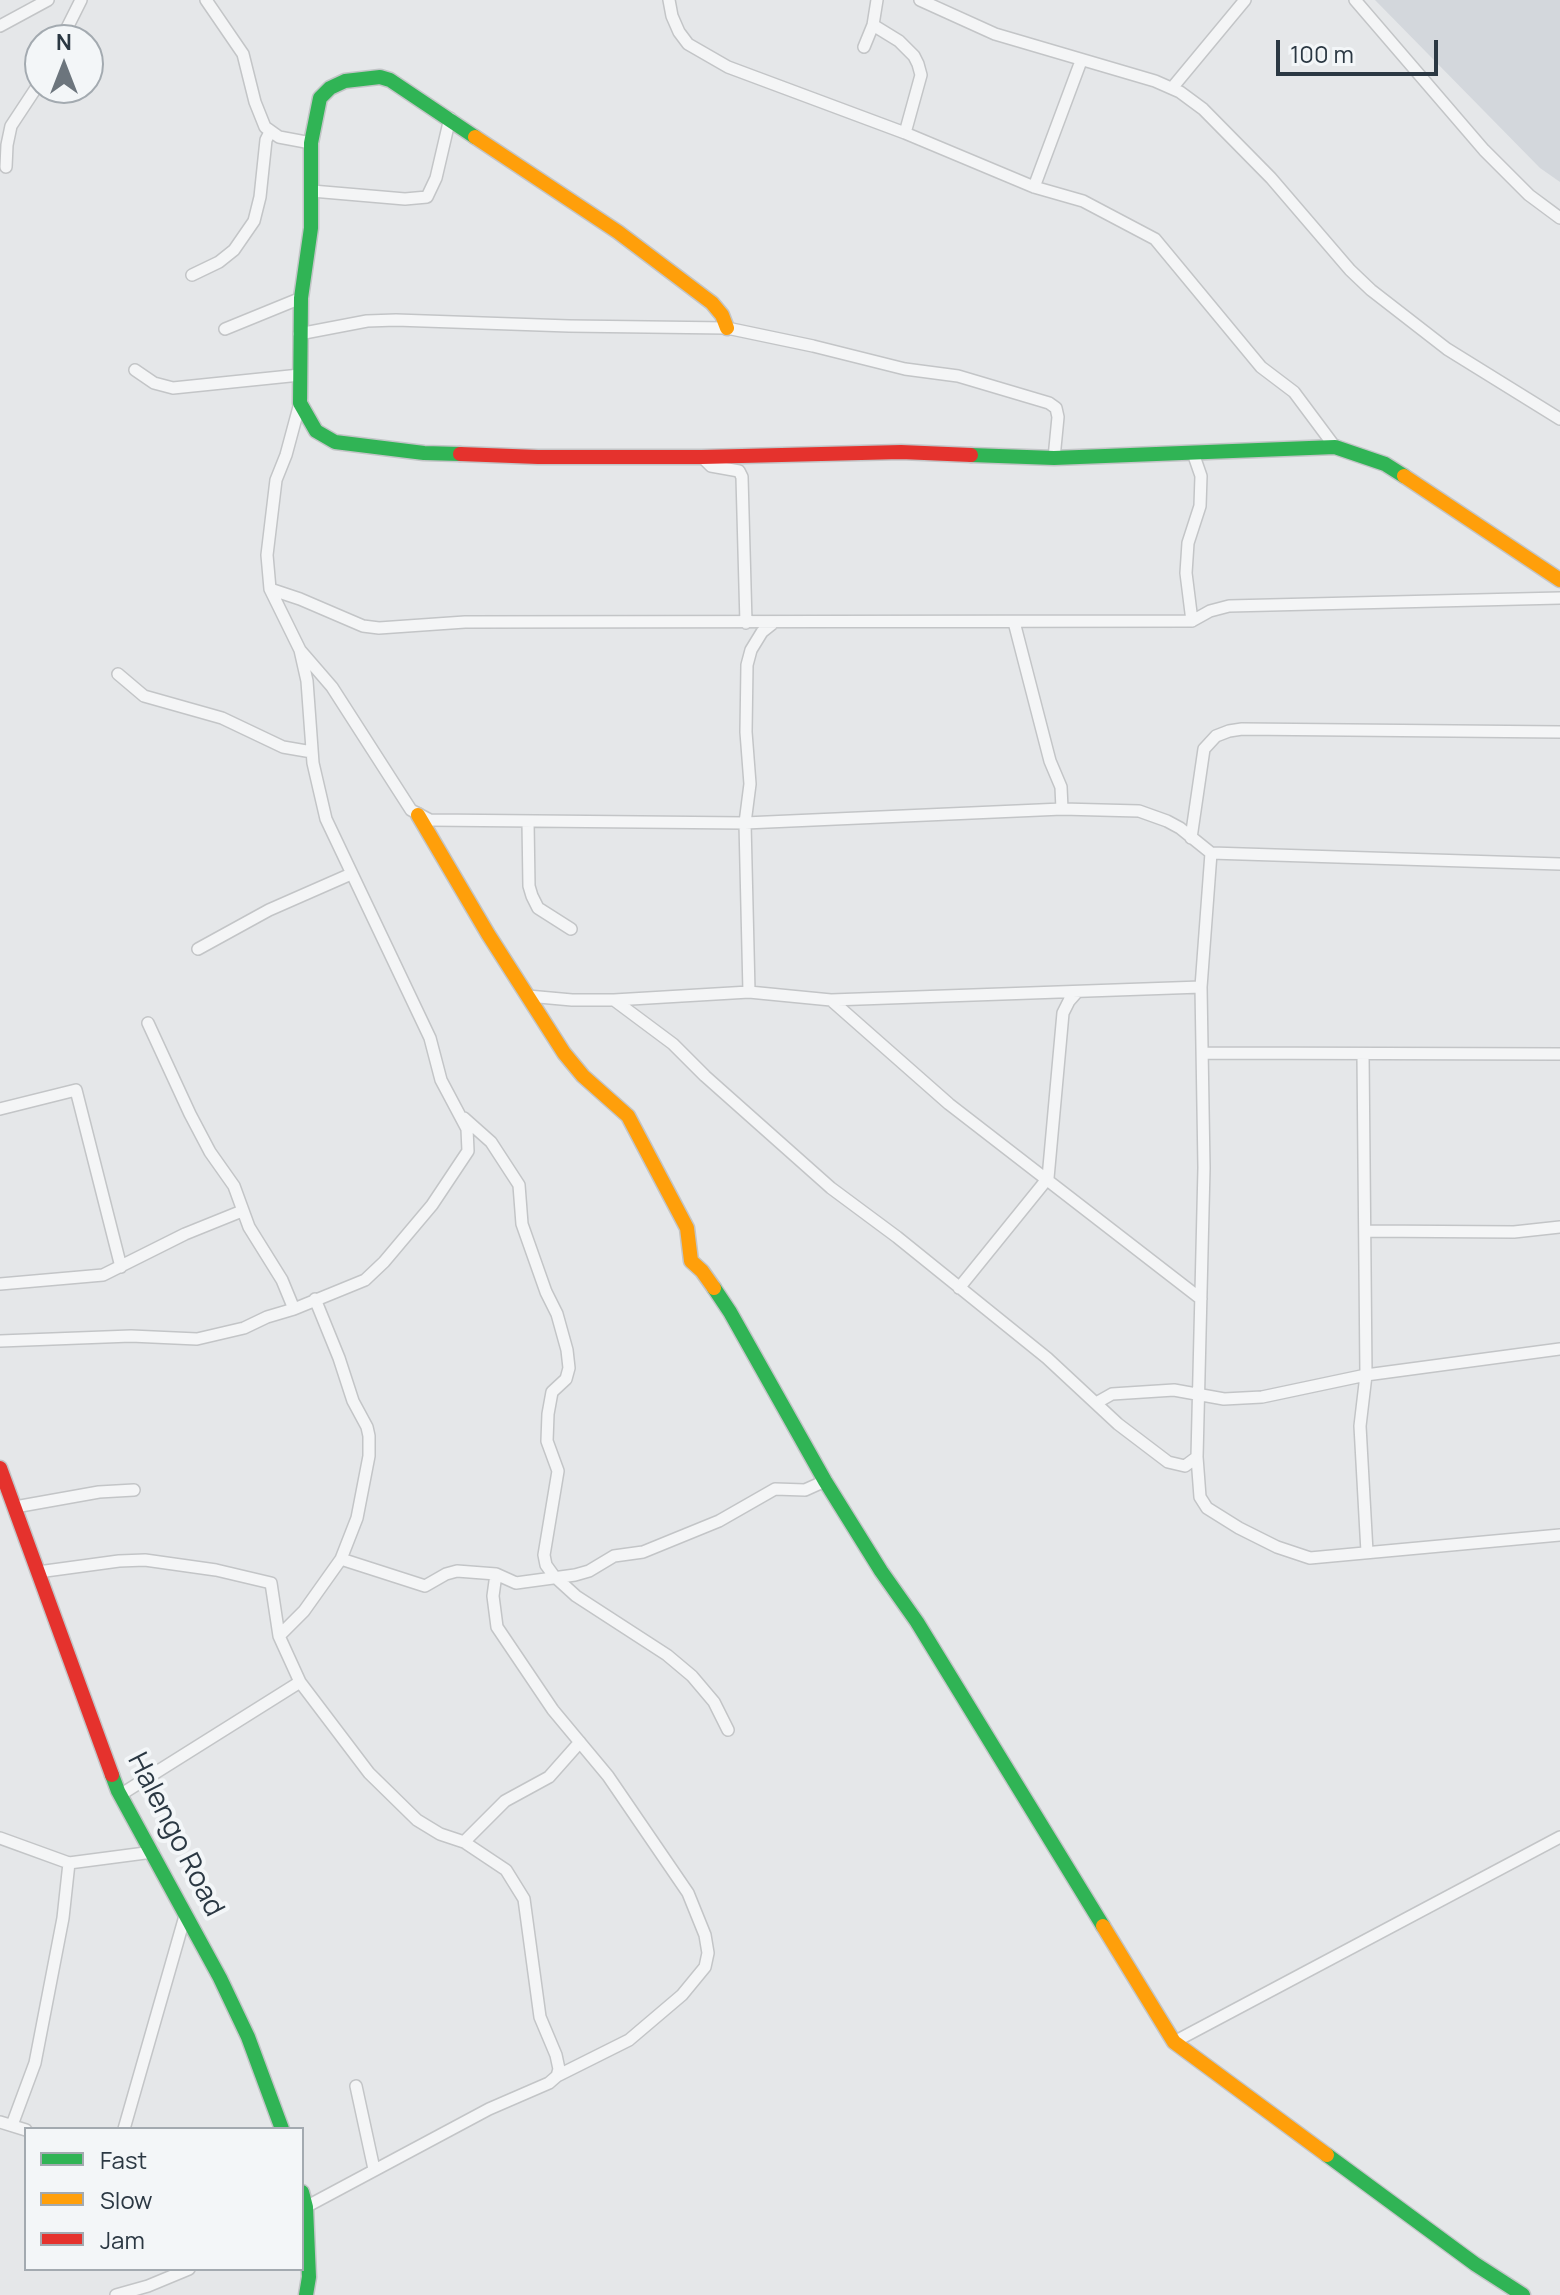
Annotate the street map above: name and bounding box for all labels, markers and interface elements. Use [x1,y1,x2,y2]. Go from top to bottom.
north arrow [24,24,104,104]
scale bar [1280,24,1442,74]
text: N [56,27,72,57]
text: 100 m [1290,37,1354,70]
street label: Halengo Road [119,1748,231,1922]
legend [24,2127,304,2271]
text: Fast [100,2143,147,2176]
text: Slow [100,2183,153,2216]
text: Jam [100,2223,145,2256]

